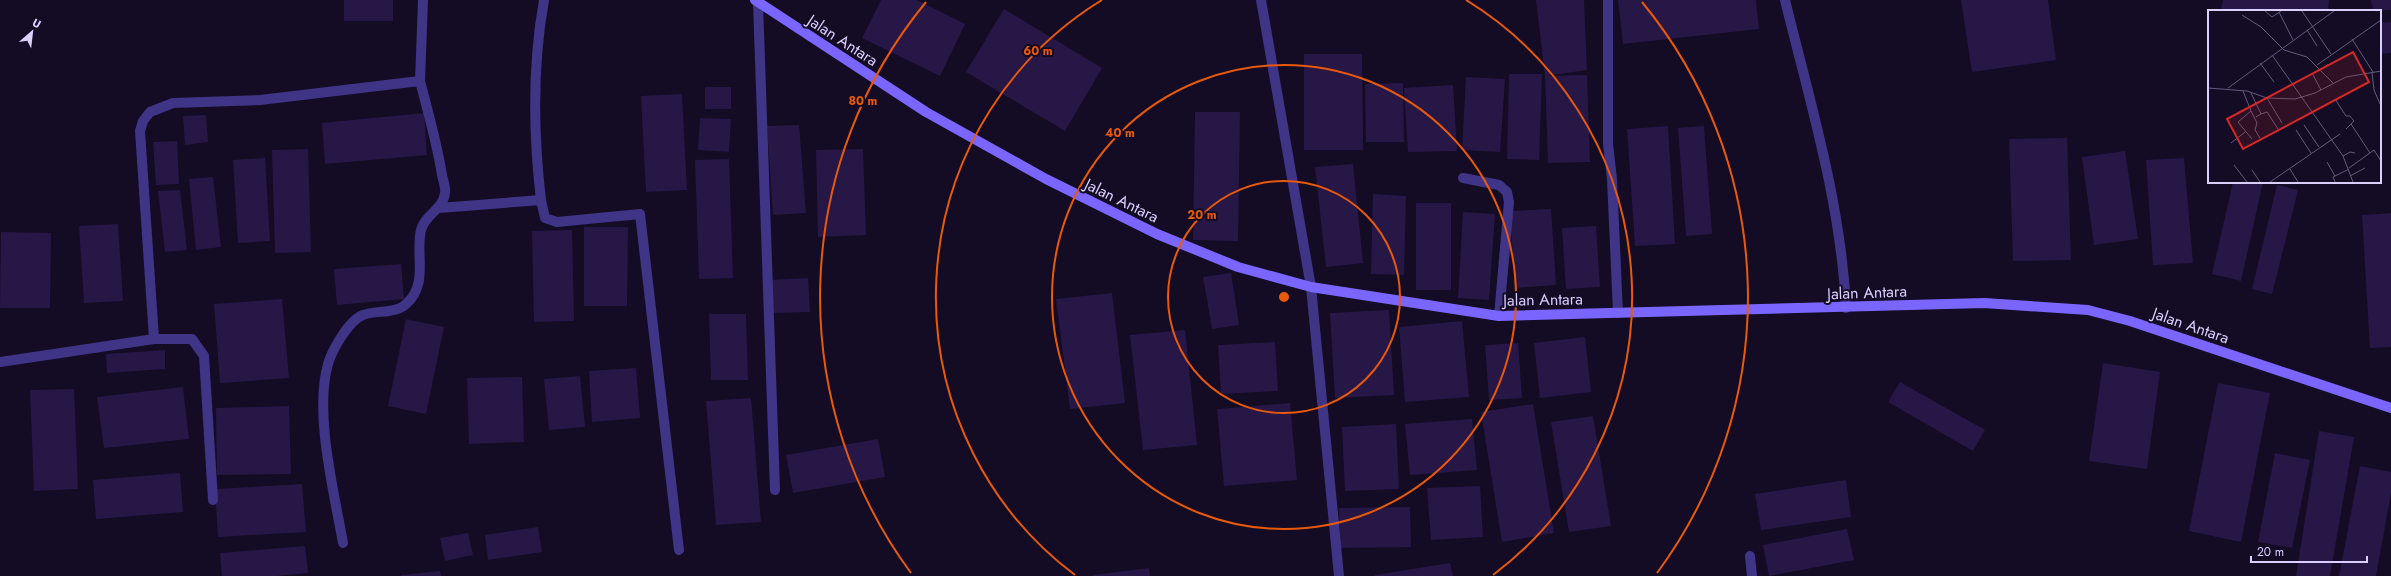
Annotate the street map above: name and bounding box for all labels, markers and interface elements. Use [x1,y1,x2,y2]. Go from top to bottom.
street label: Jalan Antara [801,8,882,72]
inset map [2208,10,2381,183]
north arrow [12,12,52,52]
text: U [30,14,44,32]
text: 60 m [1023,42,1053,60]
text: 80 m [849,92,878,110]
text: 40 m [1105,124,1135,142]
street label: Jalan Antara [1079,172,1163,228]
text: 20 m [1187,206,1217,224]
street label: Jalan Antara [1825,280,1907,305]
street label: Jalan Antara [1501,287,1583,312]
centre of rings [1277,290,1291,304]
street label: Jalan Antara [2147,301,2232,349]
scale bar [2251,538,2367,564]
text: 20 m [2257,543,2284,561]

